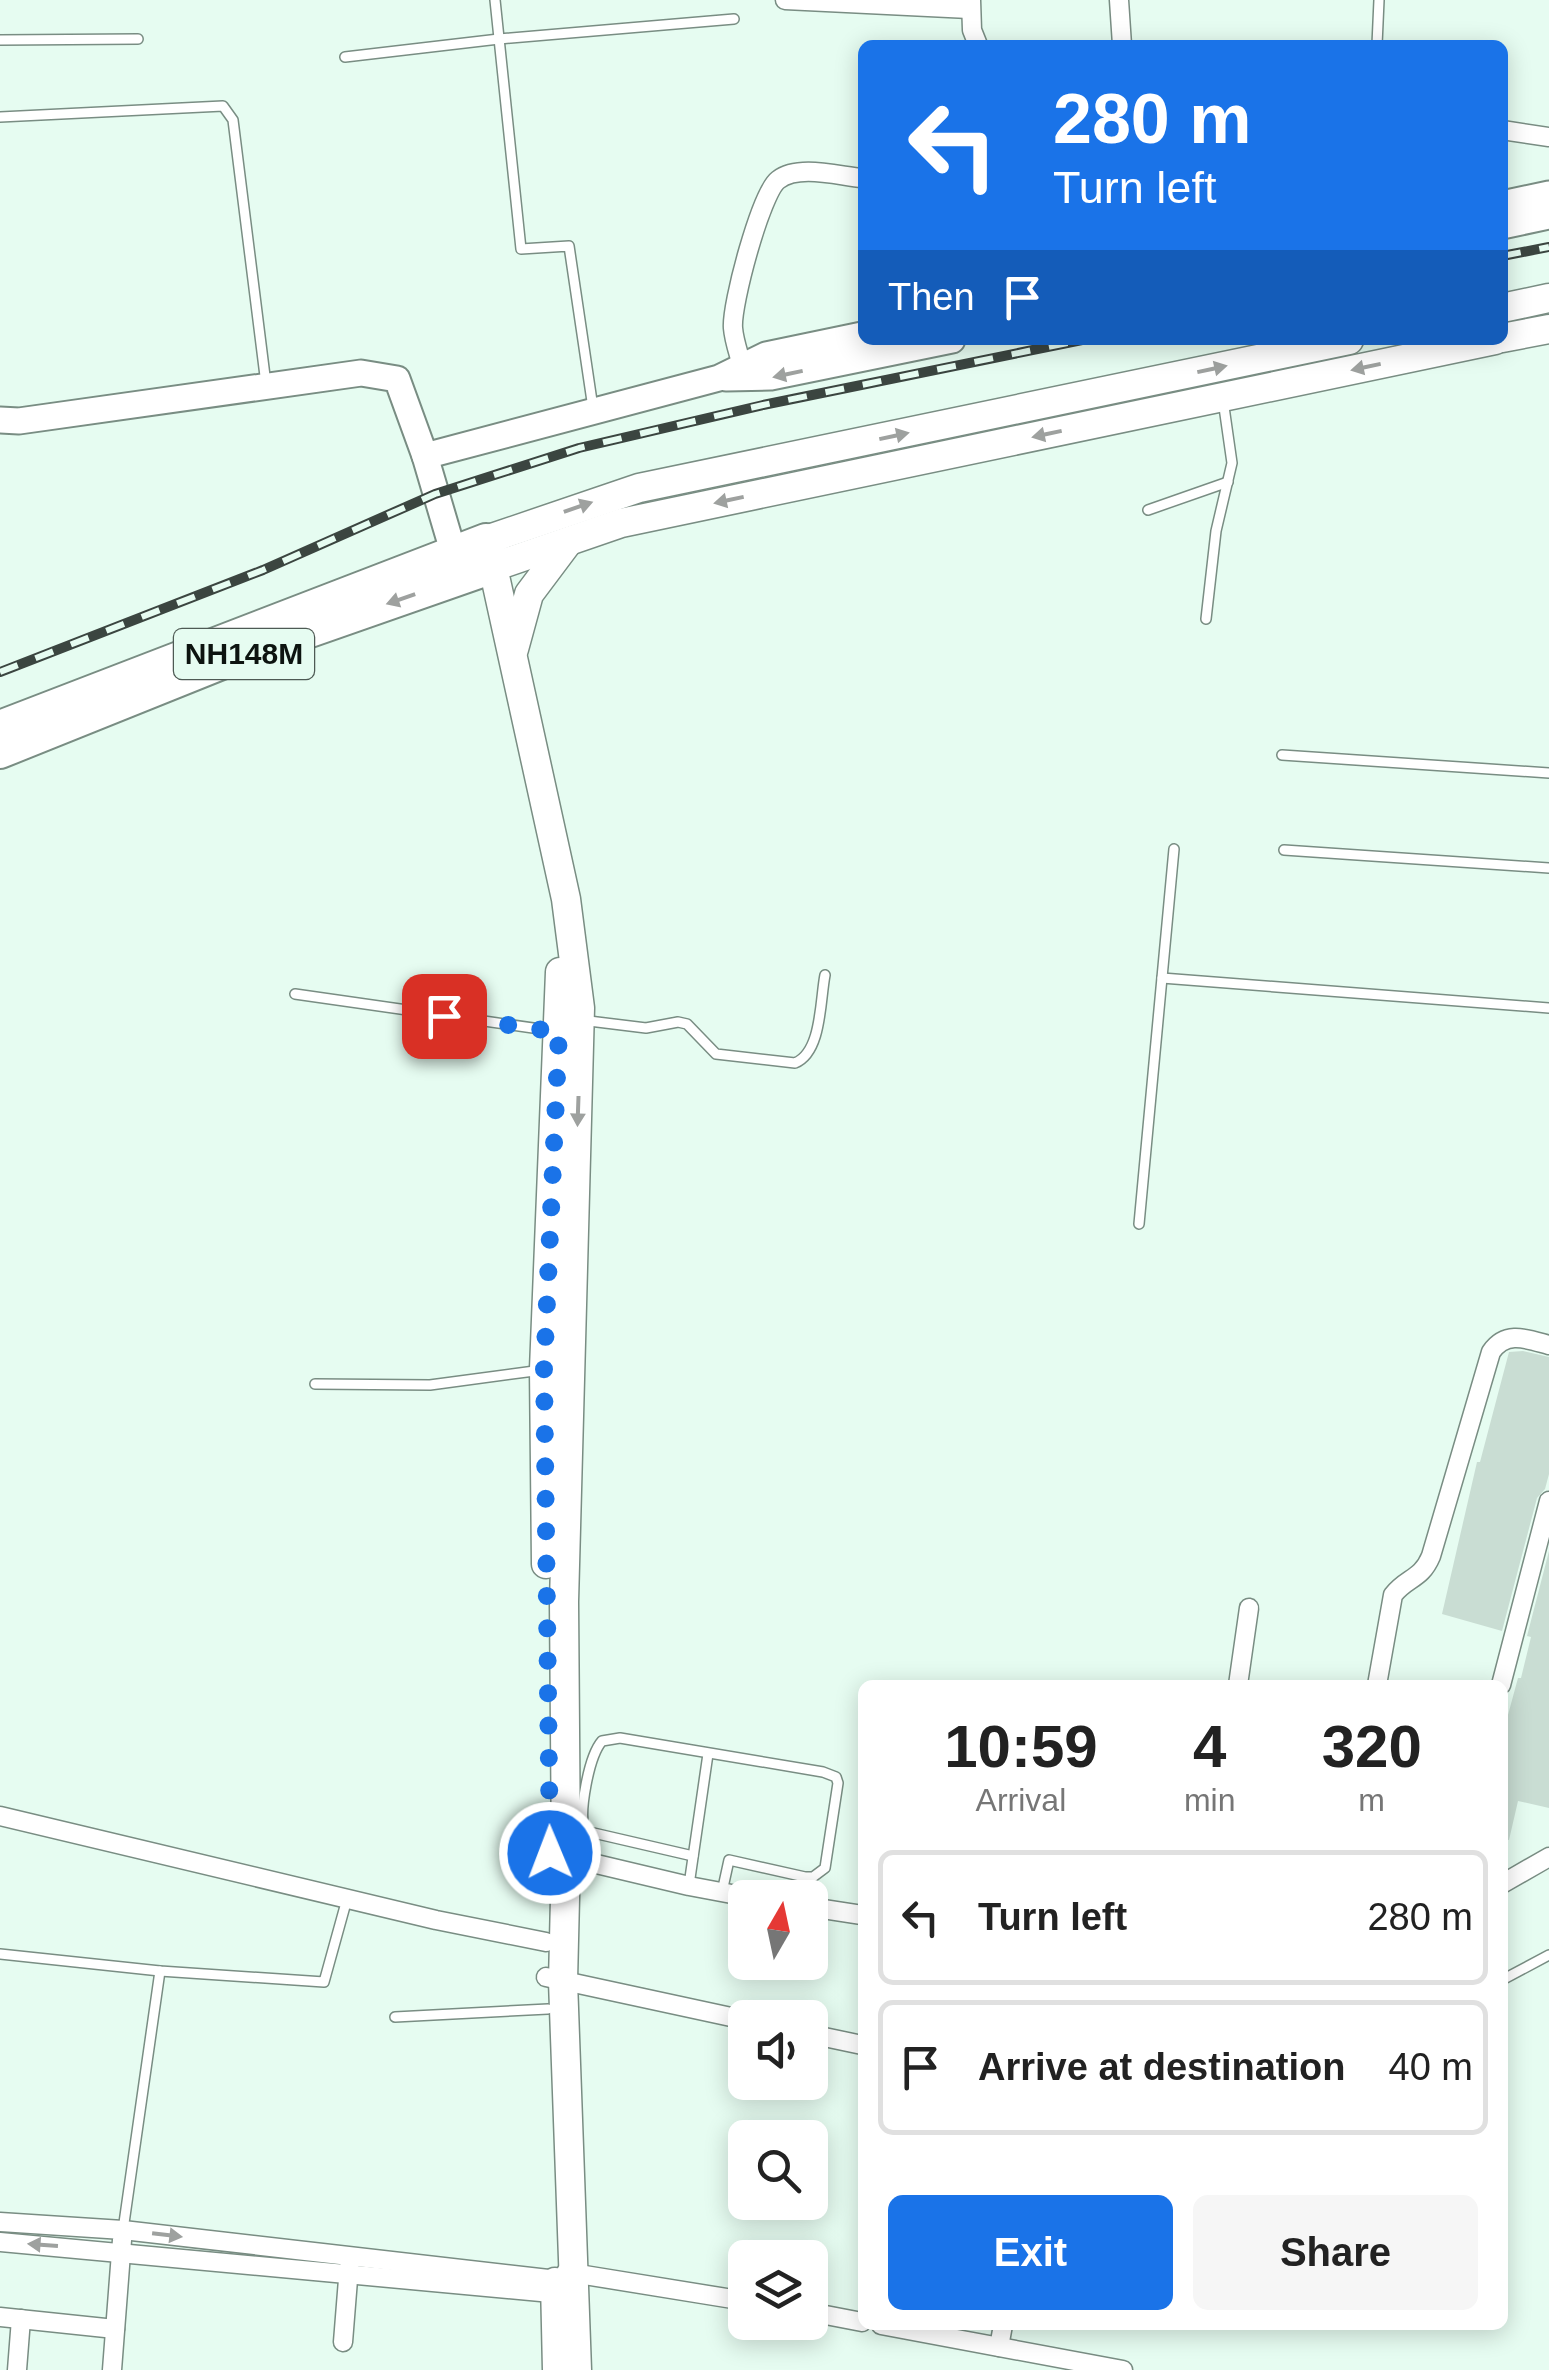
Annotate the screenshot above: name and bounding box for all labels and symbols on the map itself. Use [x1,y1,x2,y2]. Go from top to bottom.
one-way arrow [1197,360,1228,376]
one-way arrow [1350,360,1381,376]
one-way arrow [772,366,803,382]
one-way arrow [1032,426,1063,442]
one-way arrow [879,427,910,443]
one-way arrow [713,493,744,508]
one-way arrow [563,499,593,514]
one-way arrow [385,592,415,607]
road number: NH148M [174,629,314,679]
pin [402,974,487,1059]
one-way arrow [570,1095,586,1127]
position arrow [498,1801,602,1905]
north arrow [728,1880,828,1980]
one-way arrow [152,2227,183,2243]
one-way arrow [26,2236,58,2252]

